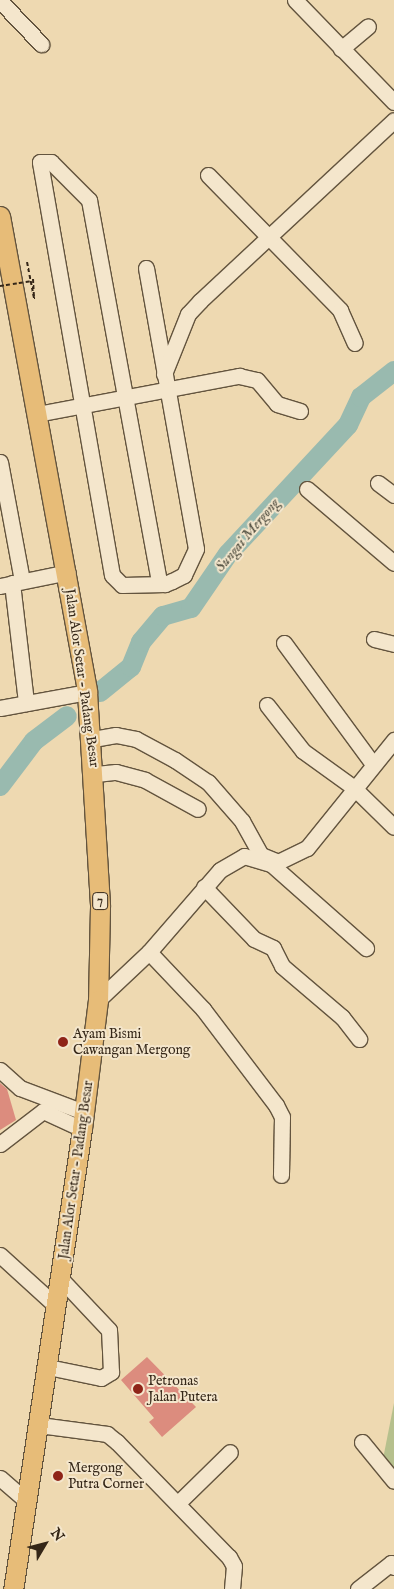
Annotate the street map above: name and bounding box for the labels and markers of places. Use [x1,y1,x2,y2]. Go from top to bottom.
place label: Ayam Bismi Cawangan Mergong [73,1026,190,1058]
marker: Ayam Bismi Cawangan Mergong [57,1036,69,1048]
place label: Petronas Jalan Putera [148,1373,218,1405]
marker: Petronas Jalan Putera [132,1383,144,1395]
place label: Mergong Putra Corner [68,1460,144,1492]
marker: Mergong Putra Corner [52,1470,64,1482]

